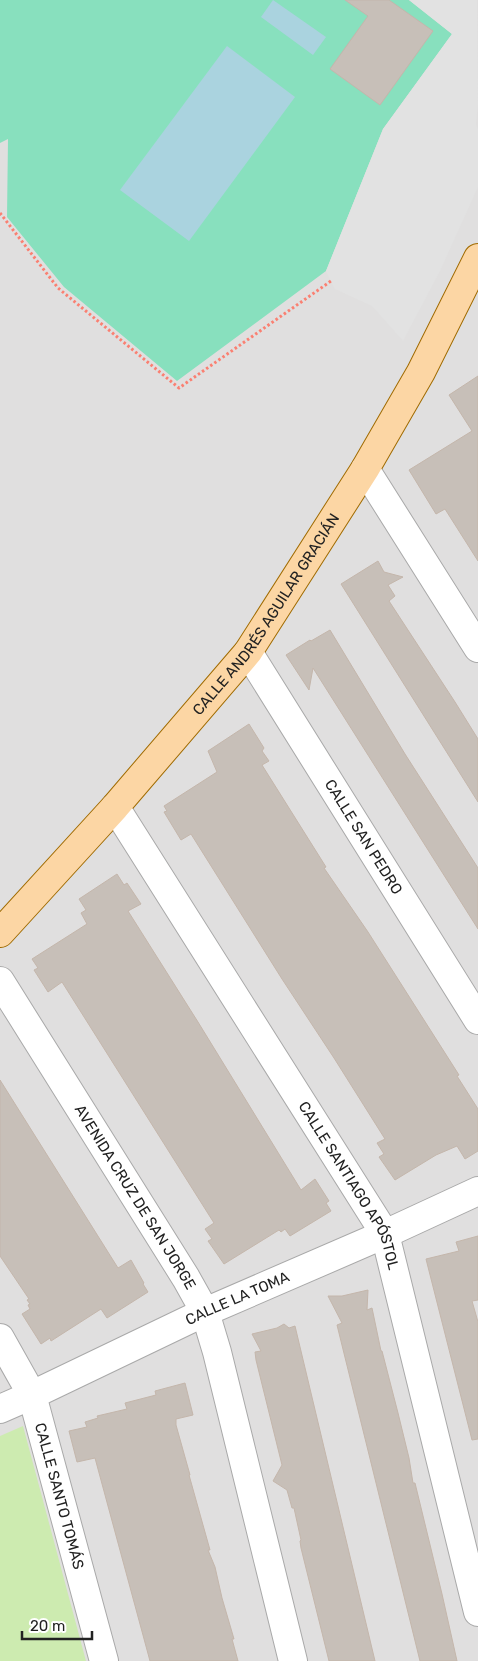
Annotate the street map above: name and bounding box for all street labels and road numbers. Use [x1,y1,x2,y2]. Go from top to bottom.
street label: CALLE ANDRÉS AGUILAR GRACIÁN [189,510,343,719]
street label: CALLE SAN PEDRO [321,776,406,898]
street label: CALLE SANTIAGO APÓSTOL [295,1098,403,1272]
street label: AVENIDA CRUZ DE SAN JORGE [71,1101,200,1293]
street label: CALLE LA TOMA [182,1268,292,1329]
street label: CALLE SANTO TOMÁS [31,1421,88,1571]

